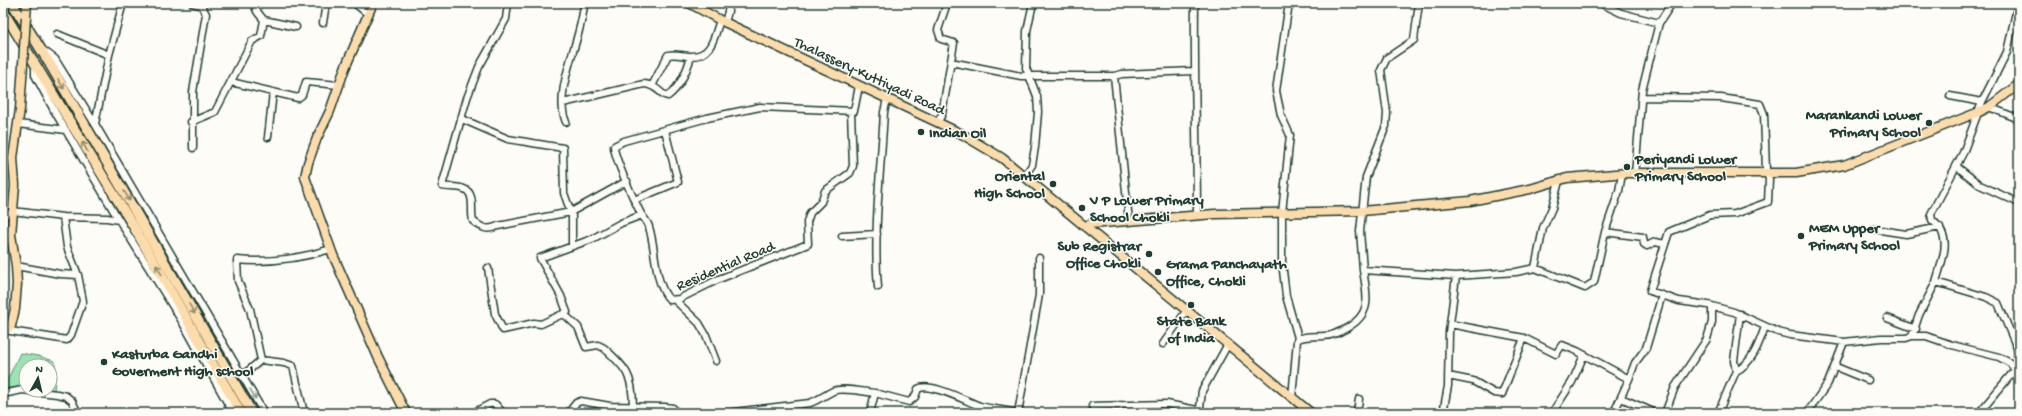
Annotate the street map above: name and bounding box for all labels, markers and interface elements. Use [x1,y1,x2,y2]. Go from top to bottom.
street label: Thalassery-Kuttiyadi Road [790,33,949,120]
one-way arrow [58,78,66,90]
place label: Marankandi Lower Primary School [1806,107,1923,142]
marker: Marankandi Lower Primary School [1924,118,1934,128]
place label: Indian Oil [929,125,987,143]
marker: Indian Oil [916,127,926,137]
one-way arrow [80,141,88,153]
place label: Periyandi Lower Primary School [1634,151,1738,186]
marker: Periyandi Lower Primary School [1622,162,1632,172]
place label: Oriental High School [974,168,1046,203]
marker: Oriental High School [1048,179,1058,189]
one-way arrow [123,190,131,202]
place label: V P Lower Primary School Chokli [1089,192,1204,227]
marker: V P Lower Primary School Chokli [1077,203,1087,213]
place label: MEM Upper Primary School [1808,220,1901,255]
marker: MEM Upper Primary School [1796,231,1806,241]
street label: Residential Road [674,238,779,296]
place label: Sub Registrar Office Chokli [1058,238,1143,273]
marker: Sub Registrar Office Chokli [1144,249,1154,259]
place label: Grama Panchayath Office, Chokli [1166,256,1287,291]
one-way arrow [154,264,162,276]
marker: Grama Panchayath Office, Chokli [1153,267,1163,277]
marker: State Bank of India [1186,300,1196,310]
one-way arrow [188,303,196,315]
place label: State Bank of India [1157,313,1228,348]
place label: Kasturba Gandhi Goverment High school [111,346,254,381]
marker: Kasturba Gandhi Goverment High school [99,357,109,367]
north arrow [18,358,58,398]
text: N [35,364,44,377]
one-way arrow [249,388,257,399]

